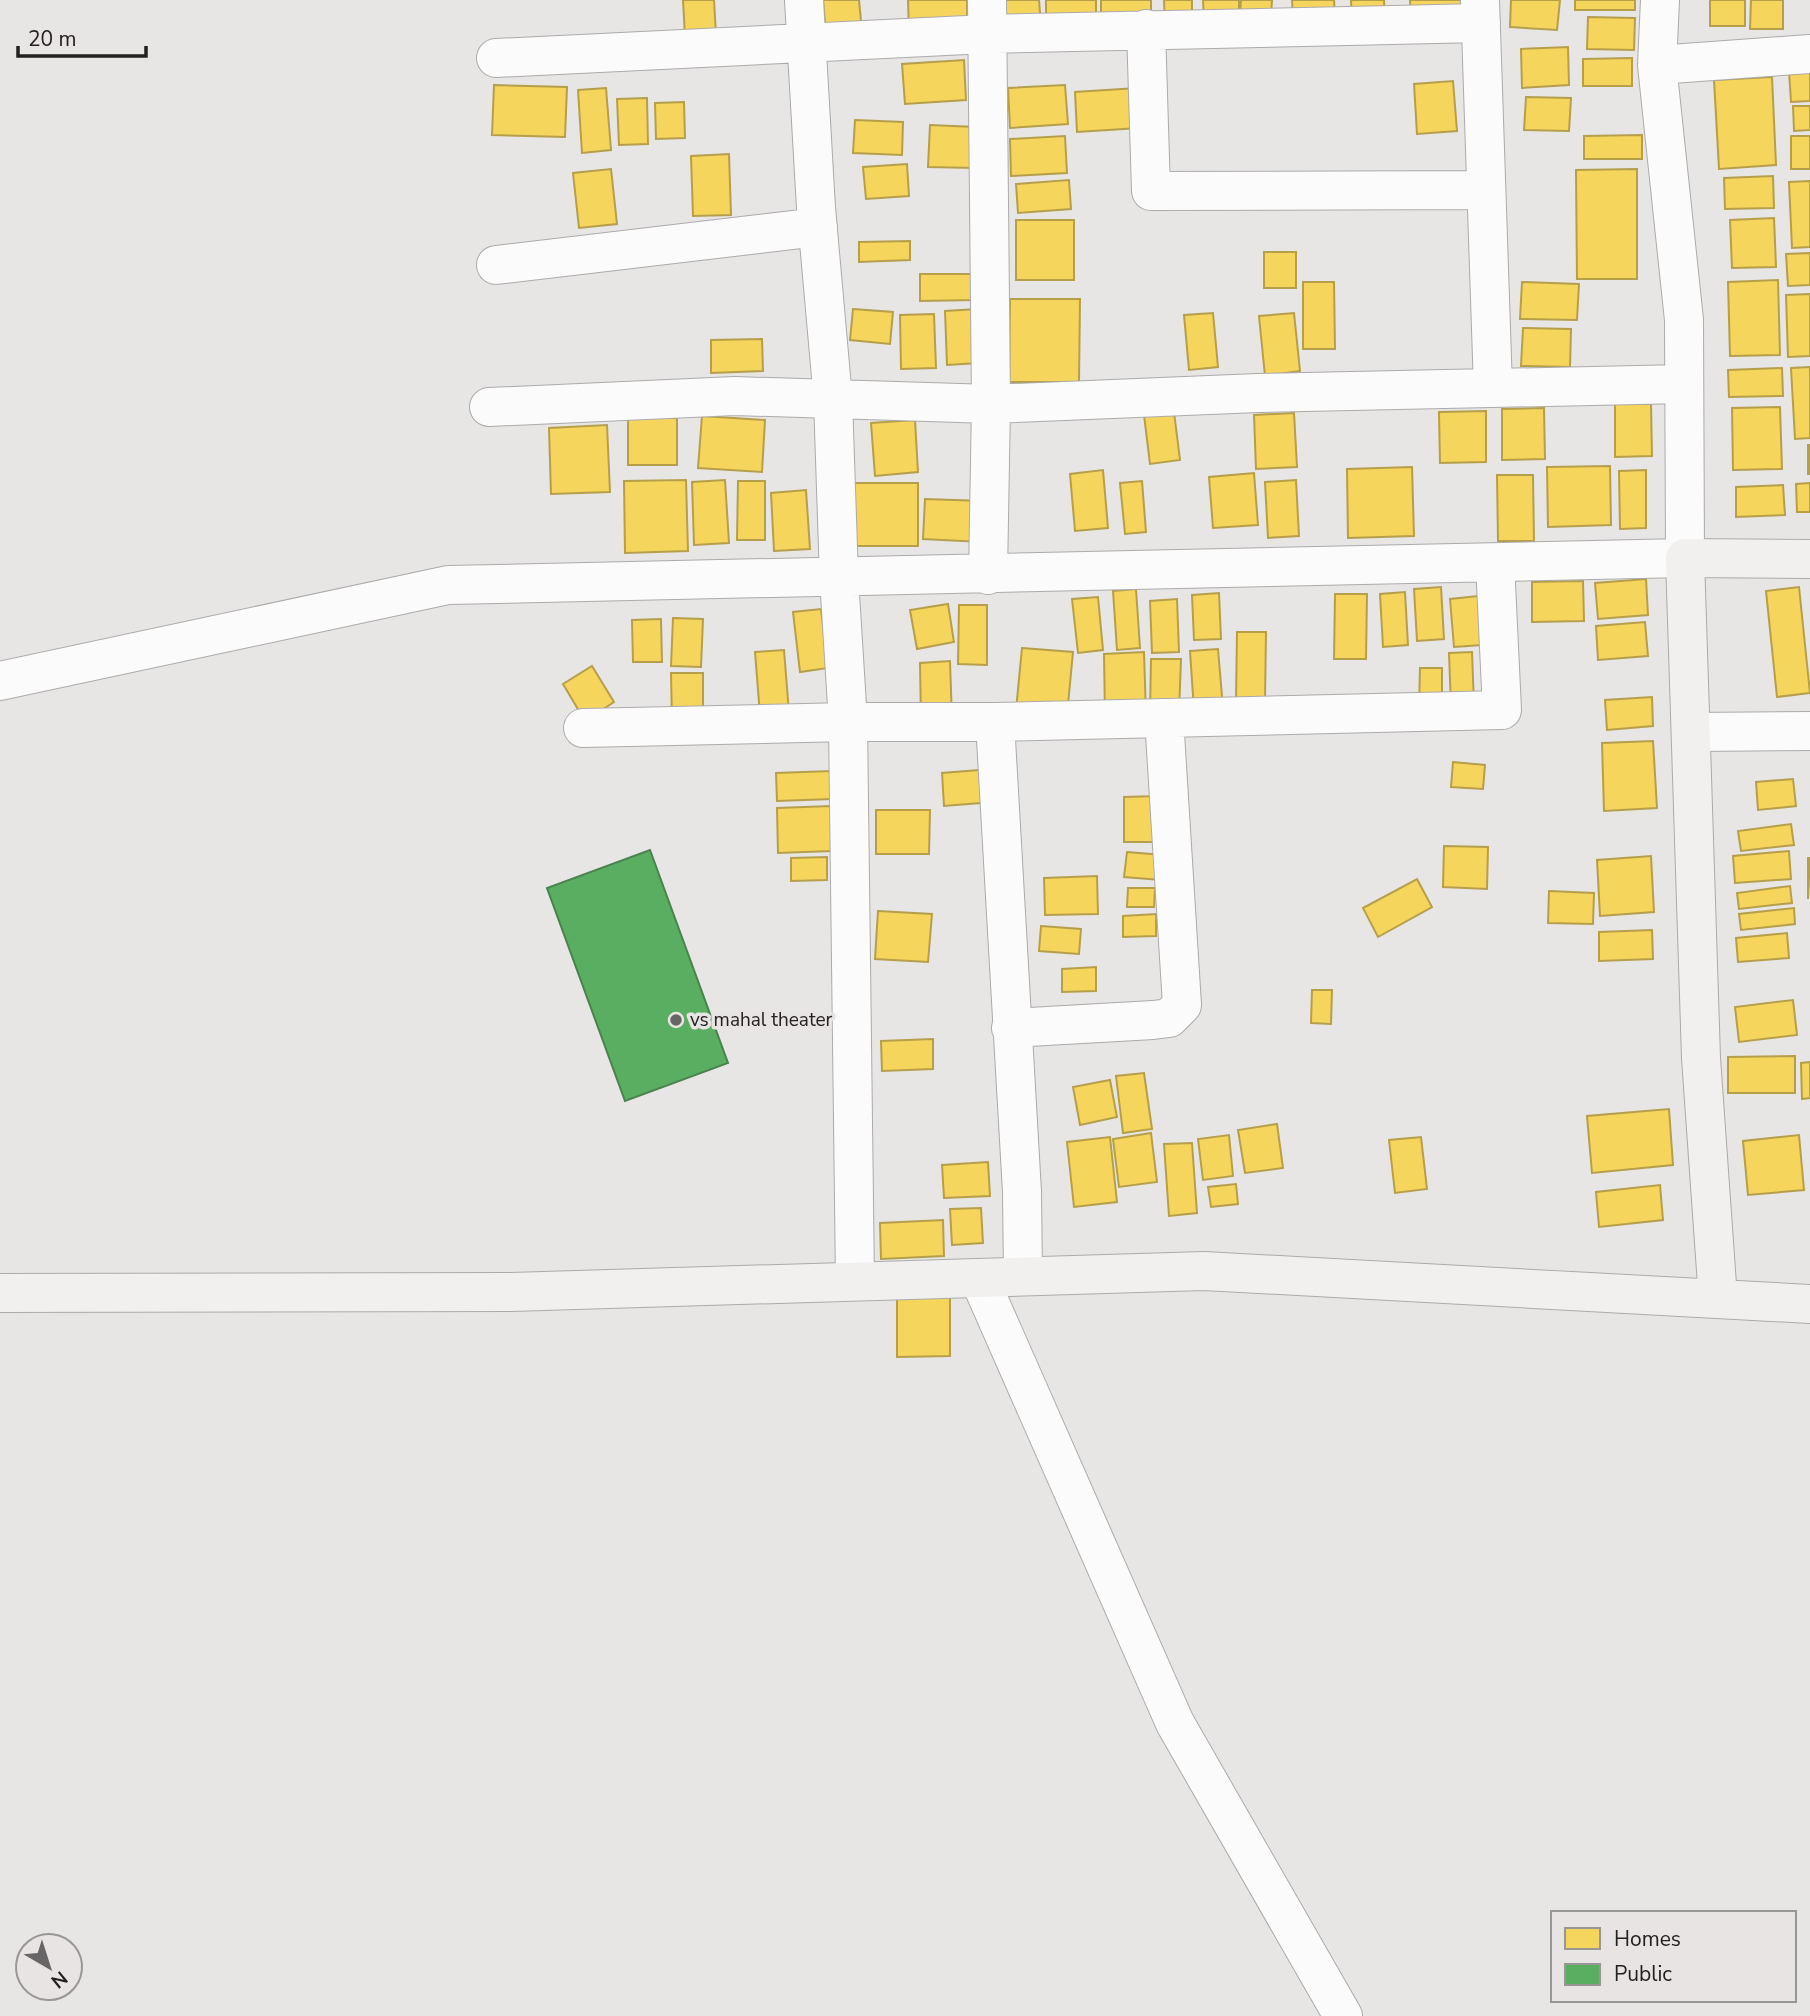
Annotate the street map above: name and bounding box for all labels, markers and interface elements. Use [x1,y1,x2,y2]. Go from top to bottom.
scale bar [18,14,145,58]
text: 20 m [28,25,77,53]
place label: vs mahal theater [690,1007,833,1033]
marker: vs mahal theater [668,1012,684,1028]
legend [1551,1911,1796,2002]
text: Homes [1614,1925,1681,1953]
north arrow [14,1932,84,2002]
text: Public [1614,1960,1672,1988]
text: N [45,1965,73,1994]

